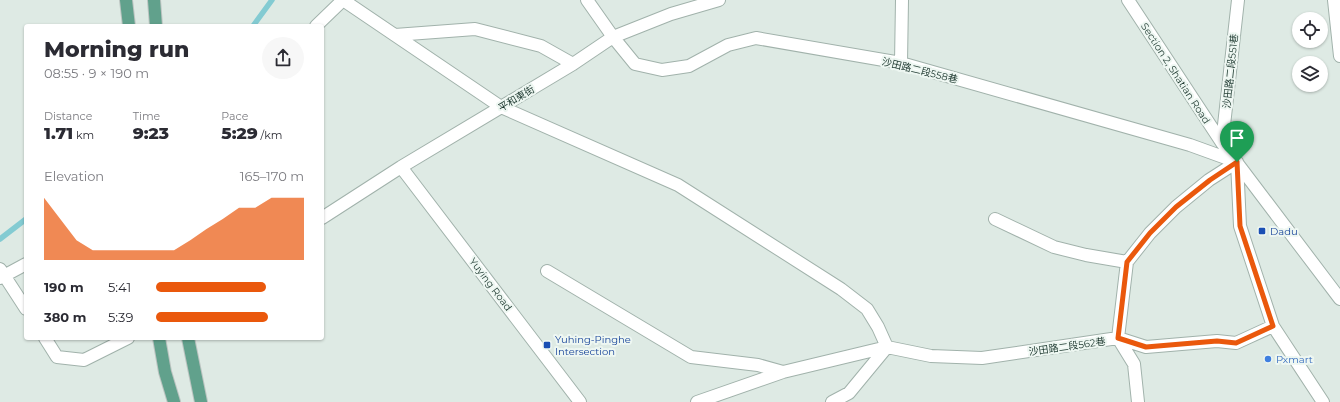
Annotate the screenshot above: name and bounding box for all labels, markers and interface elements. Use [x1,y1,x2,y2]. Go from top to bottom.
map controls [1292,12,1328,92]
button: locate [1292,12,1328,48]
street label: Section 2, Shatian Road [1138,20,1213,126]
street label: 沙田路二段551巷 [1220,33,1241,109]
text: Morning run [44,36,189,63]
button: share [262,37,304,79]
street label: 沙田路二段558巷 [881,55,959,86]
button: layers [1292,56,1328,92]
text: 08:55 · 9 × 190 m [44,65,149,81]
street label: 平和東街 [496,83,537,114]
text: Distance [44,109,92,123]
text: Time [133,109,160,123]
text: Pace [221,109,248,123]
pin [1220,121,1254,162]
text: 1.71 [44,123,73,143]
text: 9:23 [133,123,169,143]
text: 5:29 [221,123,258,143]
icon: arrive [1226,127,1248,149]
text: km [73,128,94,142]
text: /km [258,128,282,142]
text: Elevation [44,168,104,184]
text: 165–170 m [240,168,304,184]
place label: Dadu [1270,225,1298,238]
marker: Dadu [1257,226,1267,236]
street label: Yuying Road [466,255,515,313]
text: 190 m [44,279,84,295]
text: 5:41 [108,279,131,295]
text: 380 m [44,309,86,325]
text: 5:39 [108,309,133,325]
place label: Yuhing-Pinghe Intersection [555,333,631,358]
street label: 沙田路二段562巷 [1028,335,1106,358]
marker: Yuhing-Pinghe Intersection [542,340,552,350]
place label: Pxmart [1276,353,1313,366]
marker: Pxmart [1263,354,1273,364]

